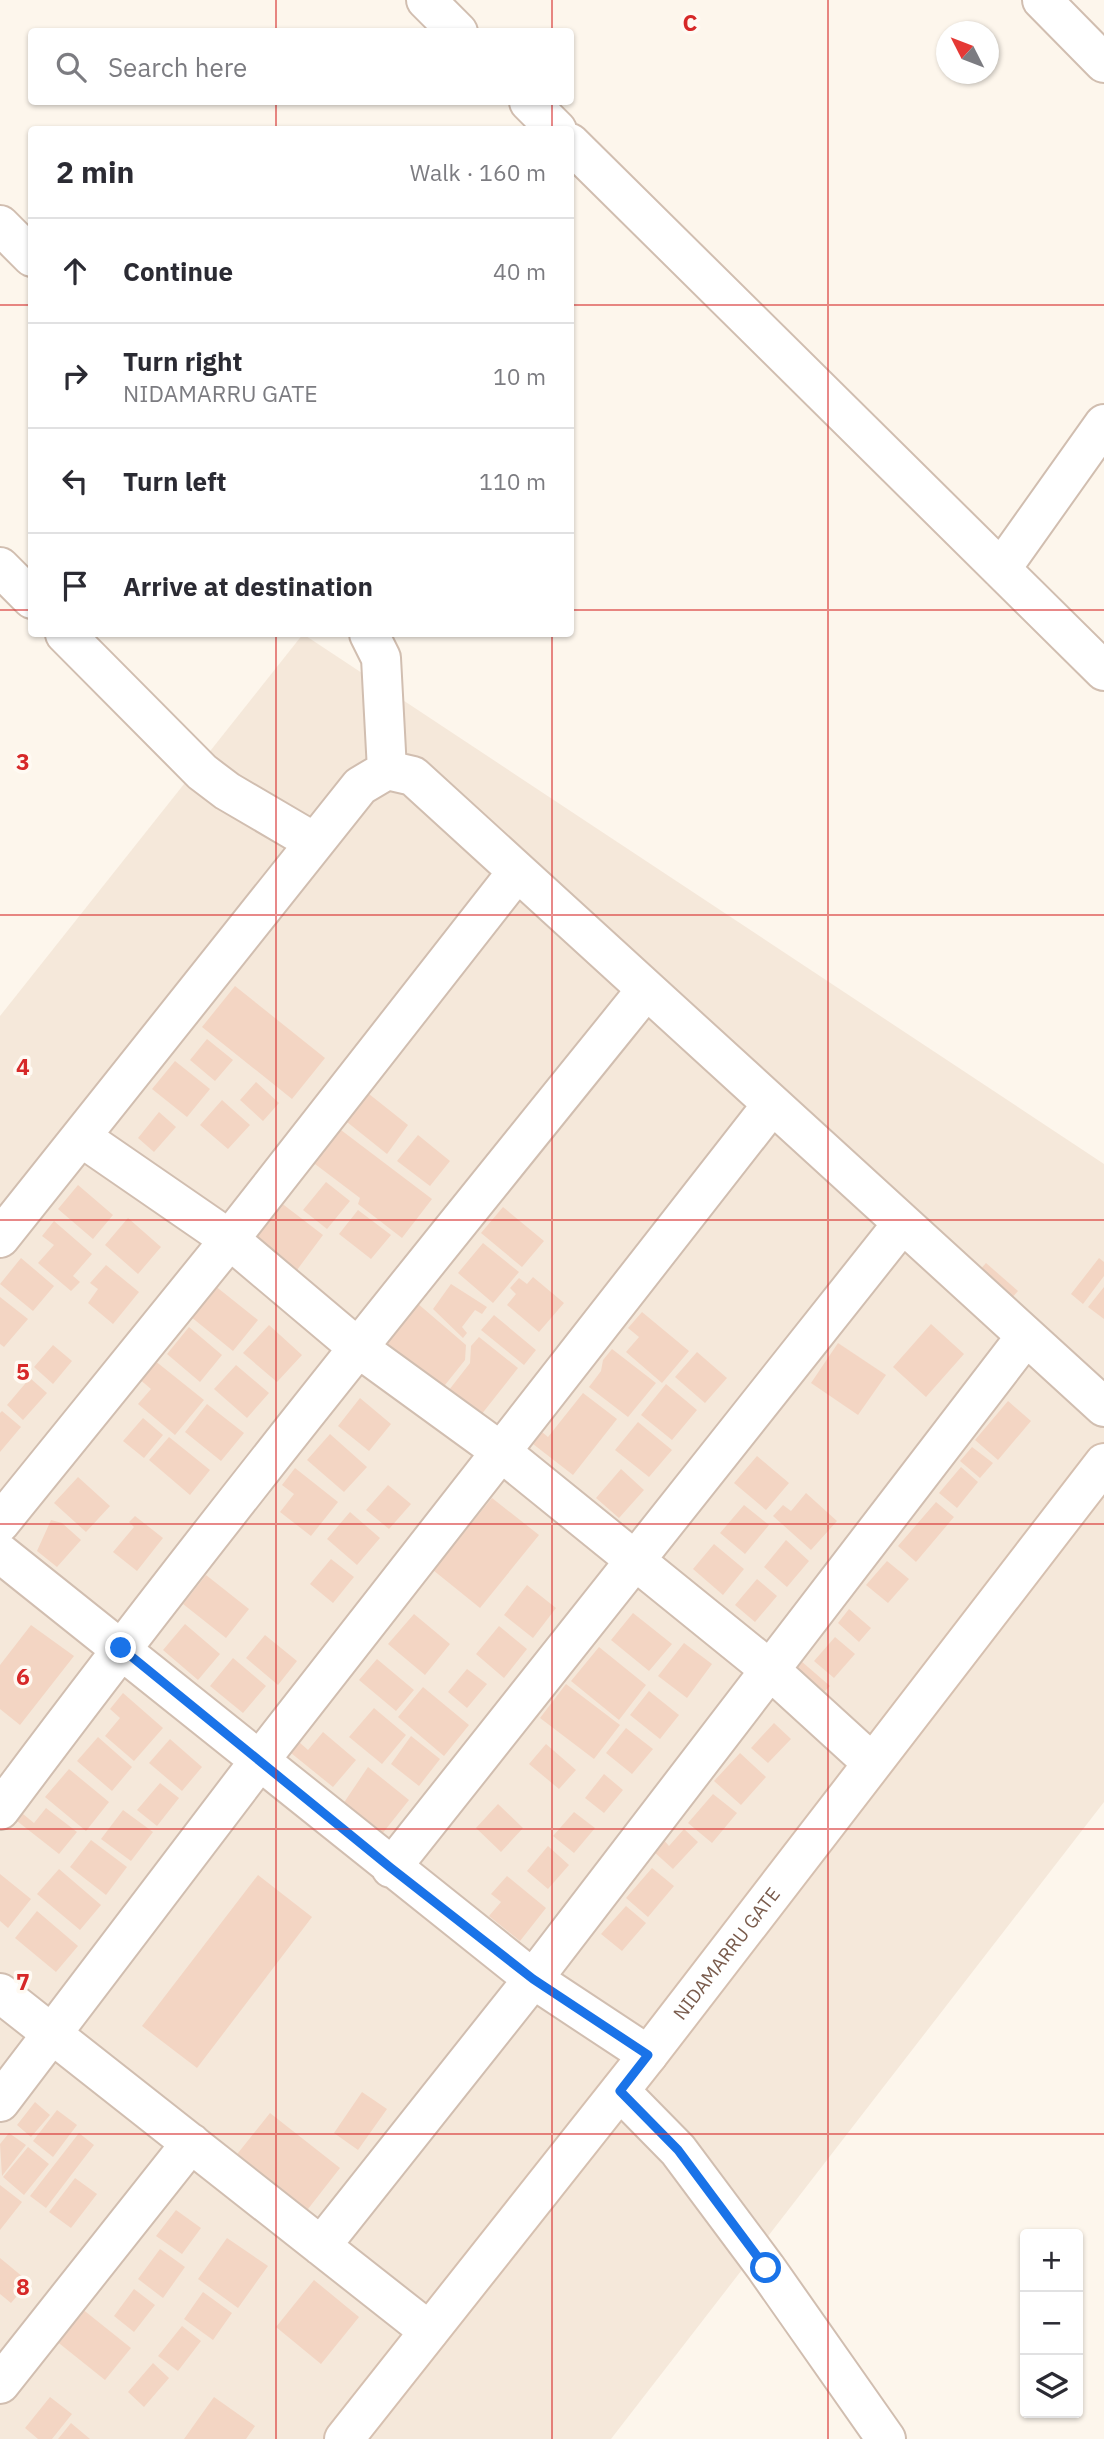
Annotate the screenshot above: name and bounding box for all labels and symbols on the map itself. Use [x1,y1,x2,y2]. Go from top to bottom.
text: C [683,7,698,37]
north arrow [936,21,999,84]
text: 3 [16,746,30,776]
text: 4 [16,1051,30,1081]
text: 5 [16,1356,30,1386]
route end [105,1632,136,1663]
text: 6 [16,1661,30,1691]
street label: NIDAMARRU GATE [668,1882,785,2025]
text: 7 [16,1966,30,1996]
route start [750,2252,781,2283]
text: 8 [16,2271,30,2301]

